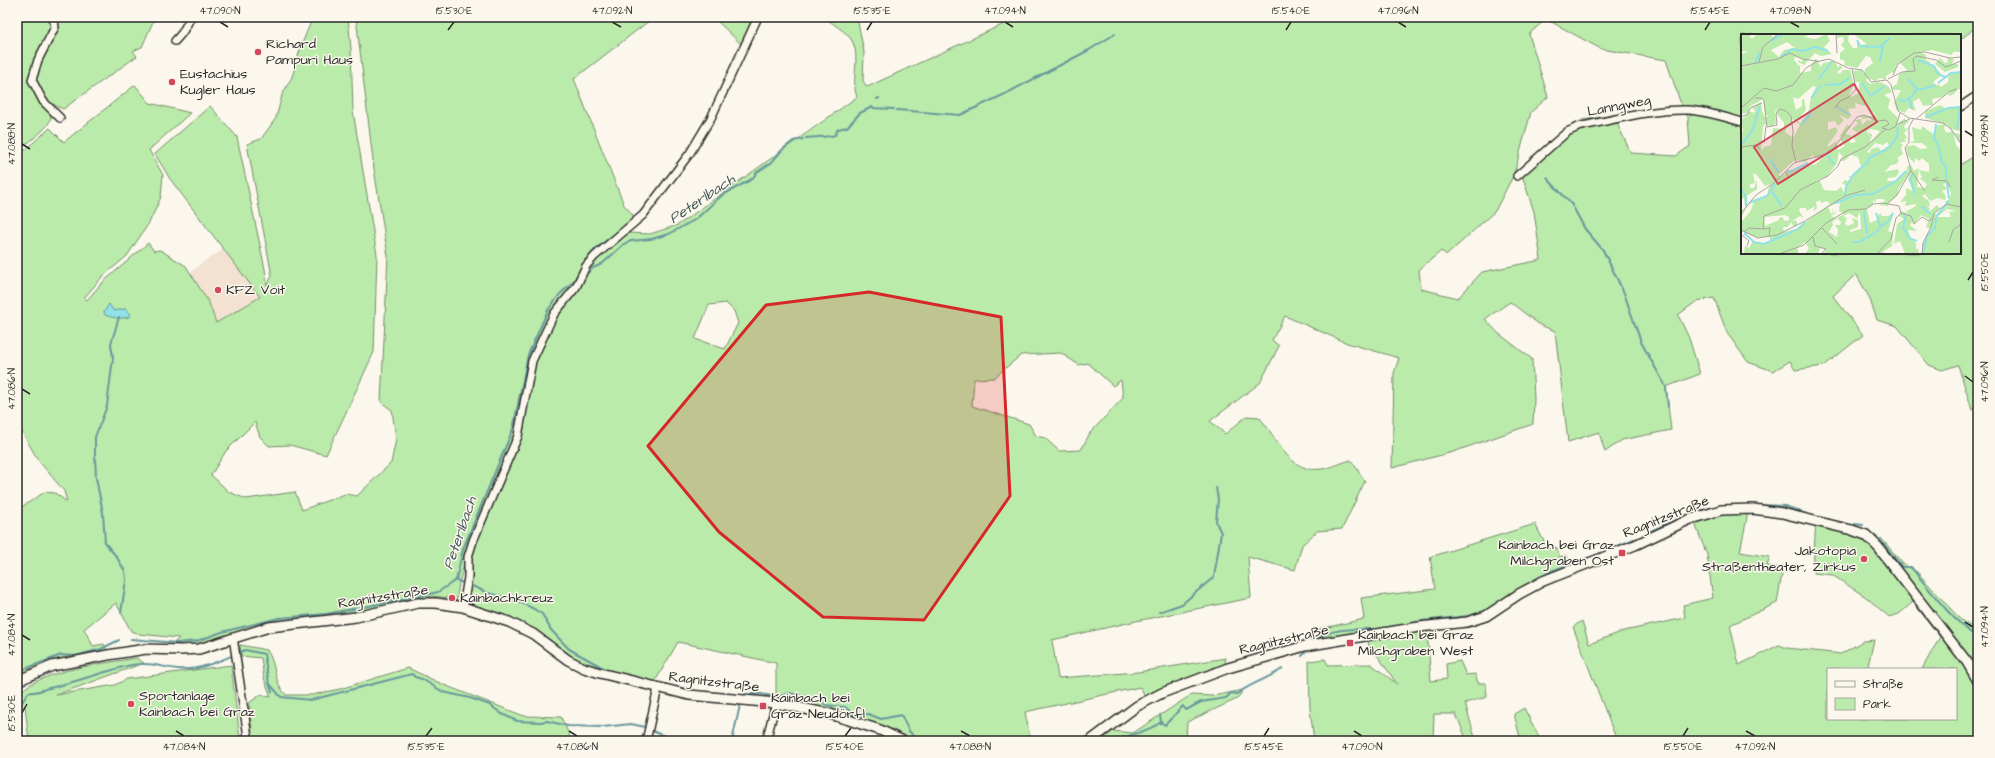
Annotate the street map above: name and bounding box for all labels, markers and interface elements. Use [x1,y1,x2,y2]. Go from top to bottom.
text: 47.090°N [199,4,241,18]
text: 15.530°E [436,4,472,18]
text: 47.092°N [592,4,632,18]
text: 15.535°E [853,4,891,18]
text: 47.094°N [984,4,1026,18]
text: 15.540°E [1272,4,1310,18]
text: 47.096°N [1377,4,1419,18]
text: 15.545°E [1691,4,1730,18]
text: 47.098°N [1769,4,1811,18]
place label: Richard Pampuri Haus [266,34,353,70]
inset map [1741,34,1961,254]
marker: Richard Pampuri Haus [253,47,263,57]
place label: Eustachius Kugler Haus [180,64,256,100]
marker: Eustachius Kugler Haus [167,77,177,87]
street label: Lanngweg [1586,90,1652,122]
text: 47.098°N [1978,115,1992,157]
text: 47.088°N [5,123,19,165]
water label: Peterlbach [665,169,740,229]
text: 15.550°E [1978,253,1992,291]
place label: KFZ Voit [226,280,286,300]
marker: KFZ Voit [213,285,223,295]
text: 47.096°N [1978,361,1992,403]
text: 47.086°N [5,368,19,410]
street label: Ragnitzstraße [1620,491,1712,543]
water label: Peterlbach [438,493,482,572]
place label: Kainbach bei Graz Milchgraben Ost [1498,535,1614,571]
place label: Jakotopia Straßentheater, Zirkus [1702,541,1856,577]
marker: Kainbach bei Graz Milchgraben Ost [1617,548,1627,558]
marker: Jakotopia Straßentheater, Zirkus [1859,554,1869,564]
street label: Ragnitzstraße [336,580,430,614]
place label: Kainbachkreuz [460,588,554,608]
marker: Kainbachkreuz [447,593,457,603]
text: 47.094°N [1978,606,1992,648]
text: 47.084°N [5,614,19,656]
street label: Ragnitzstraße [1237,620,1331,660]
place label: Kainbach bei Graz Milchgraben West [1358,625,1474,661]
marker: Kainbach bei Graz Milchgraben West [1345,638,1355,648]
street label: Ragnitzstraße [668,667,761,698]
legend [1827,668,1957,720]
text: Straße [1863,676,1904,693]
place label: Sportanlage Kainbach bei Graz [139,686,255,722]
place label: Kainbach bei Graz Neudörfl [771,688,865,724]
text: 15.530°E [5,695,19,731]
text: Park [1863,696,1891,713]
marker: Sportanlage Kainbach bei Graz [126,699,136,709]
marker: Kainbach bei Graz Neudörfl [758,701,768,711]
text: 47.084°N [163,740,205,754]
text: 15.535°E [407,740,445,754]
text: 47.086°N [556,740,598,754]
text: 15.540°E [826,740,864,754]
text: 47.088°N [949,740,991,754]
text: 15.545°E [1245,740,1284,754]
text: 47.090°N [1341,740,1383,754]
text: 15.550°E [1664,740,1702,754]
text: 47.092°N [1735,740,1775,754]

